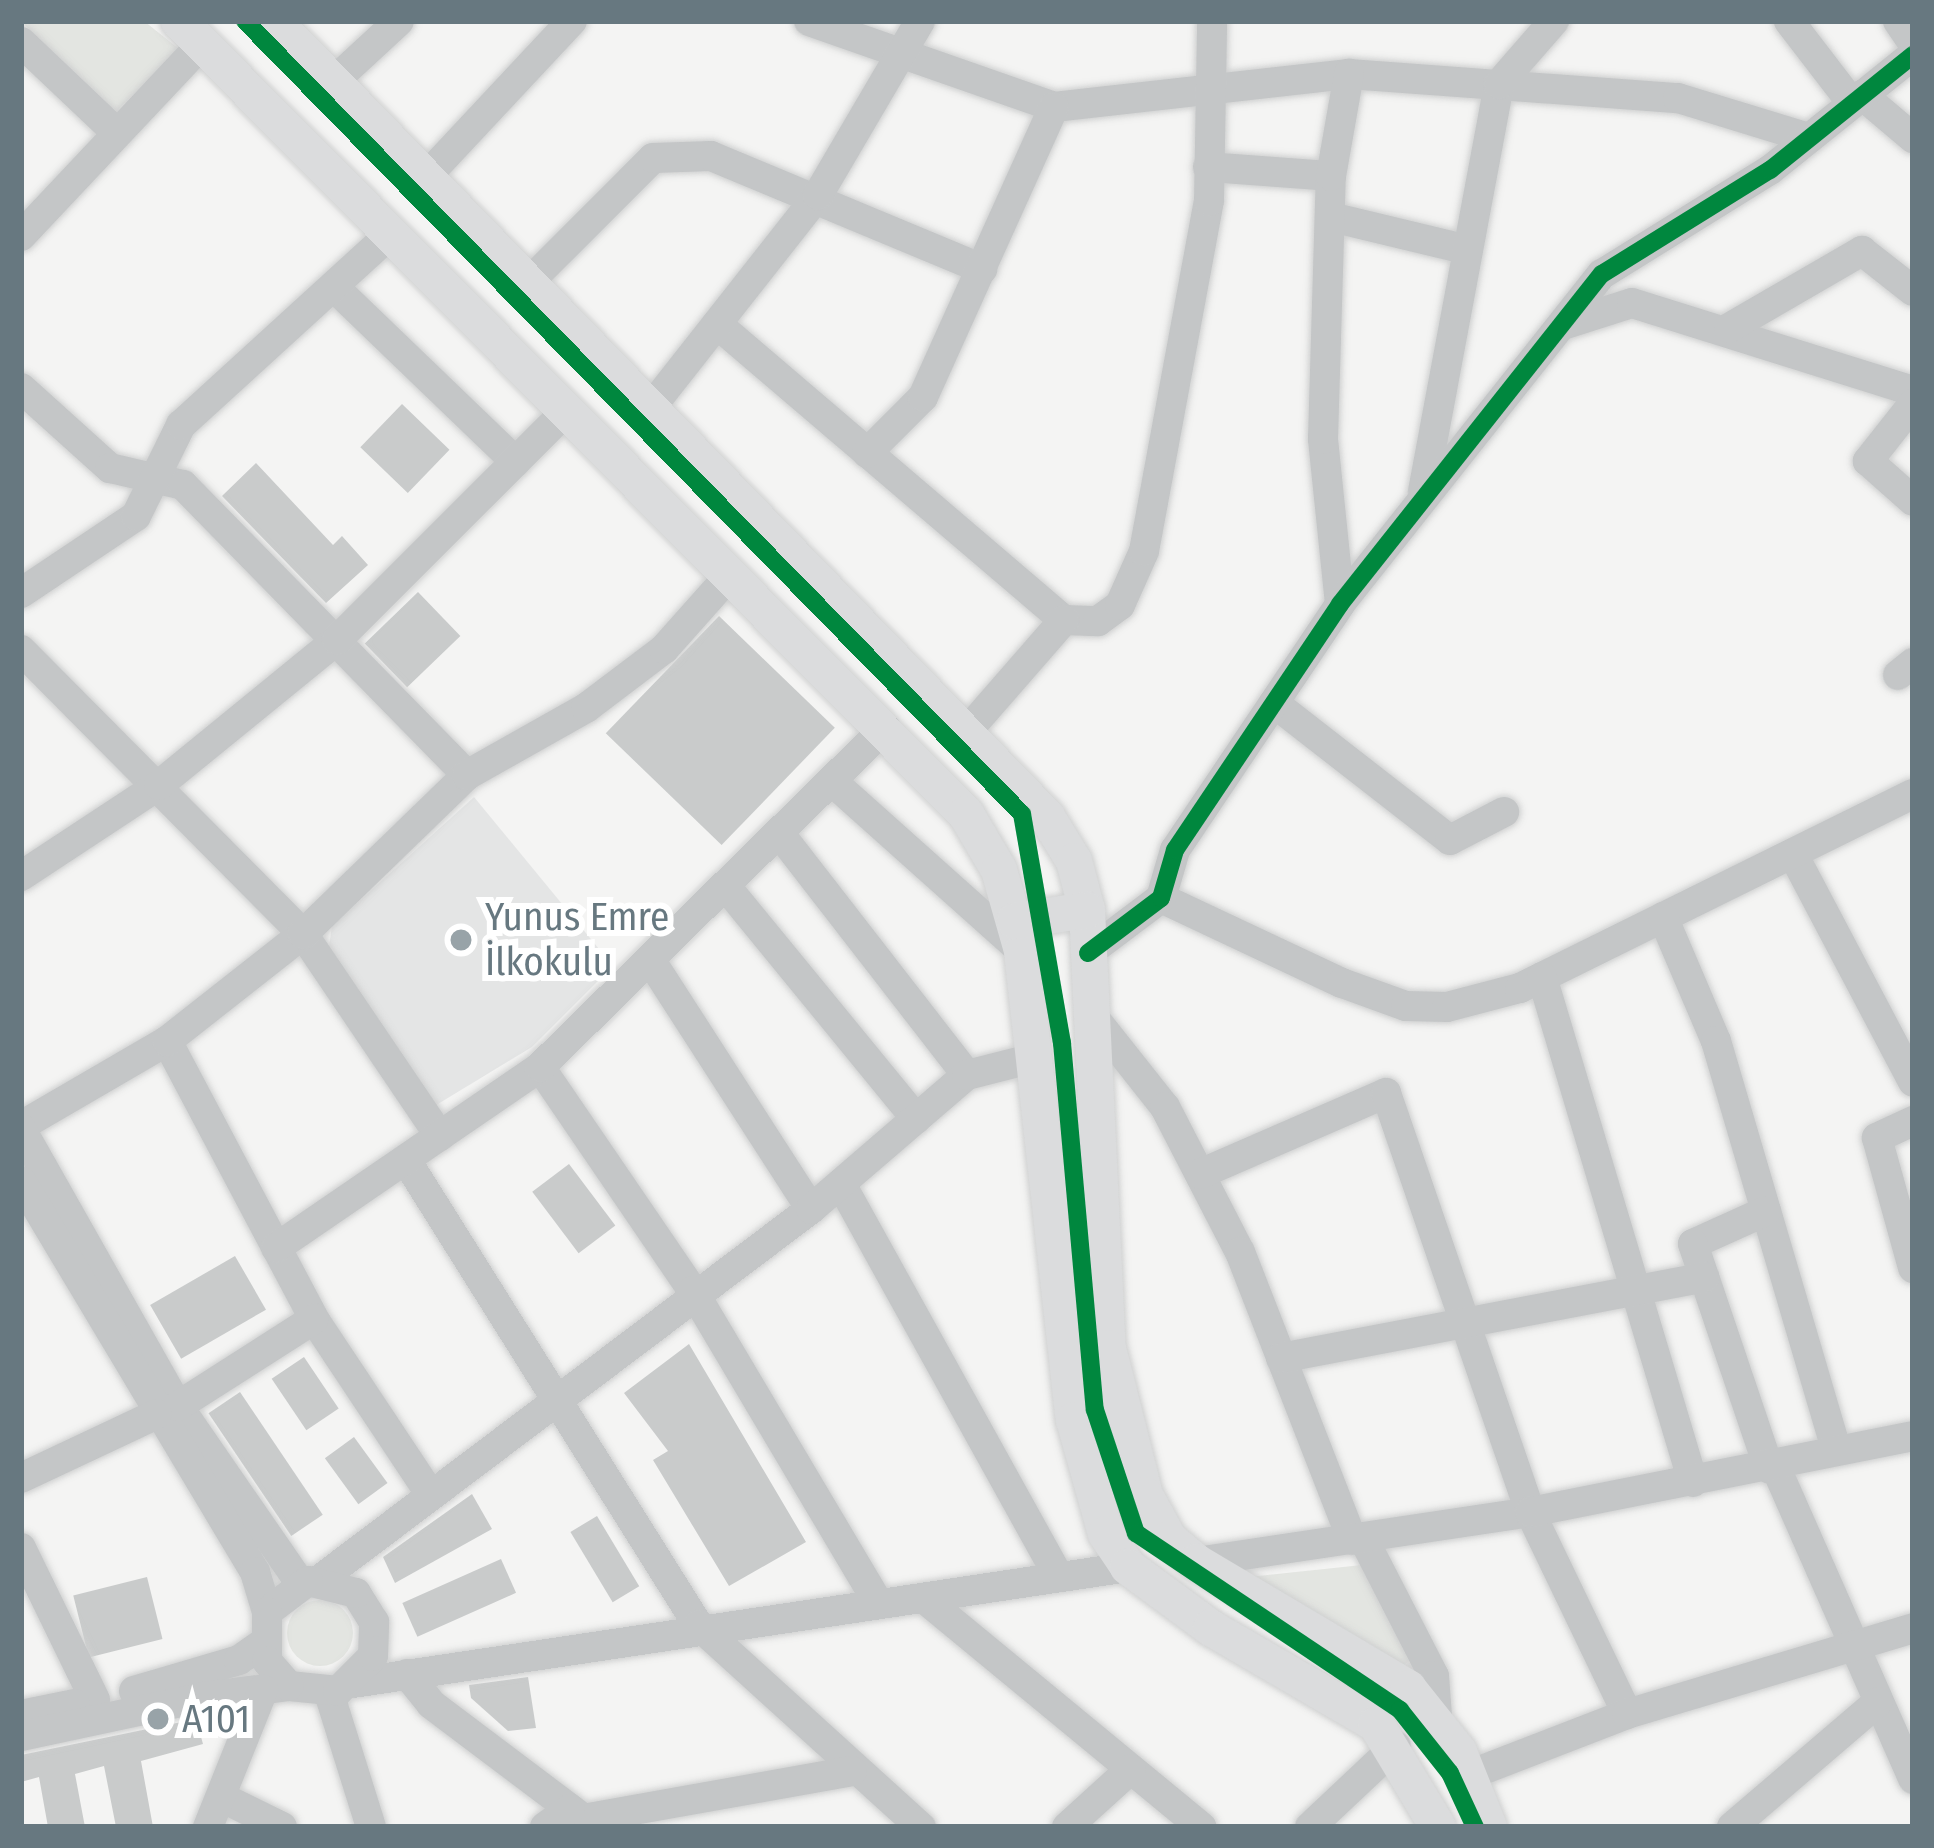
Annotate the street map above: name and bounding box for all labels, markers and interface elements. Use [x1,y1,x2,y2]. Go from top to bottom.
place label: Yunus Emre İlkokulu [485,895,669,986]
marker: Yunus Emre İlkokulu [448,927,474,953]
place label: A101 [182,1696,250,1742]
marker: A101 [145,1706,171,1732]

